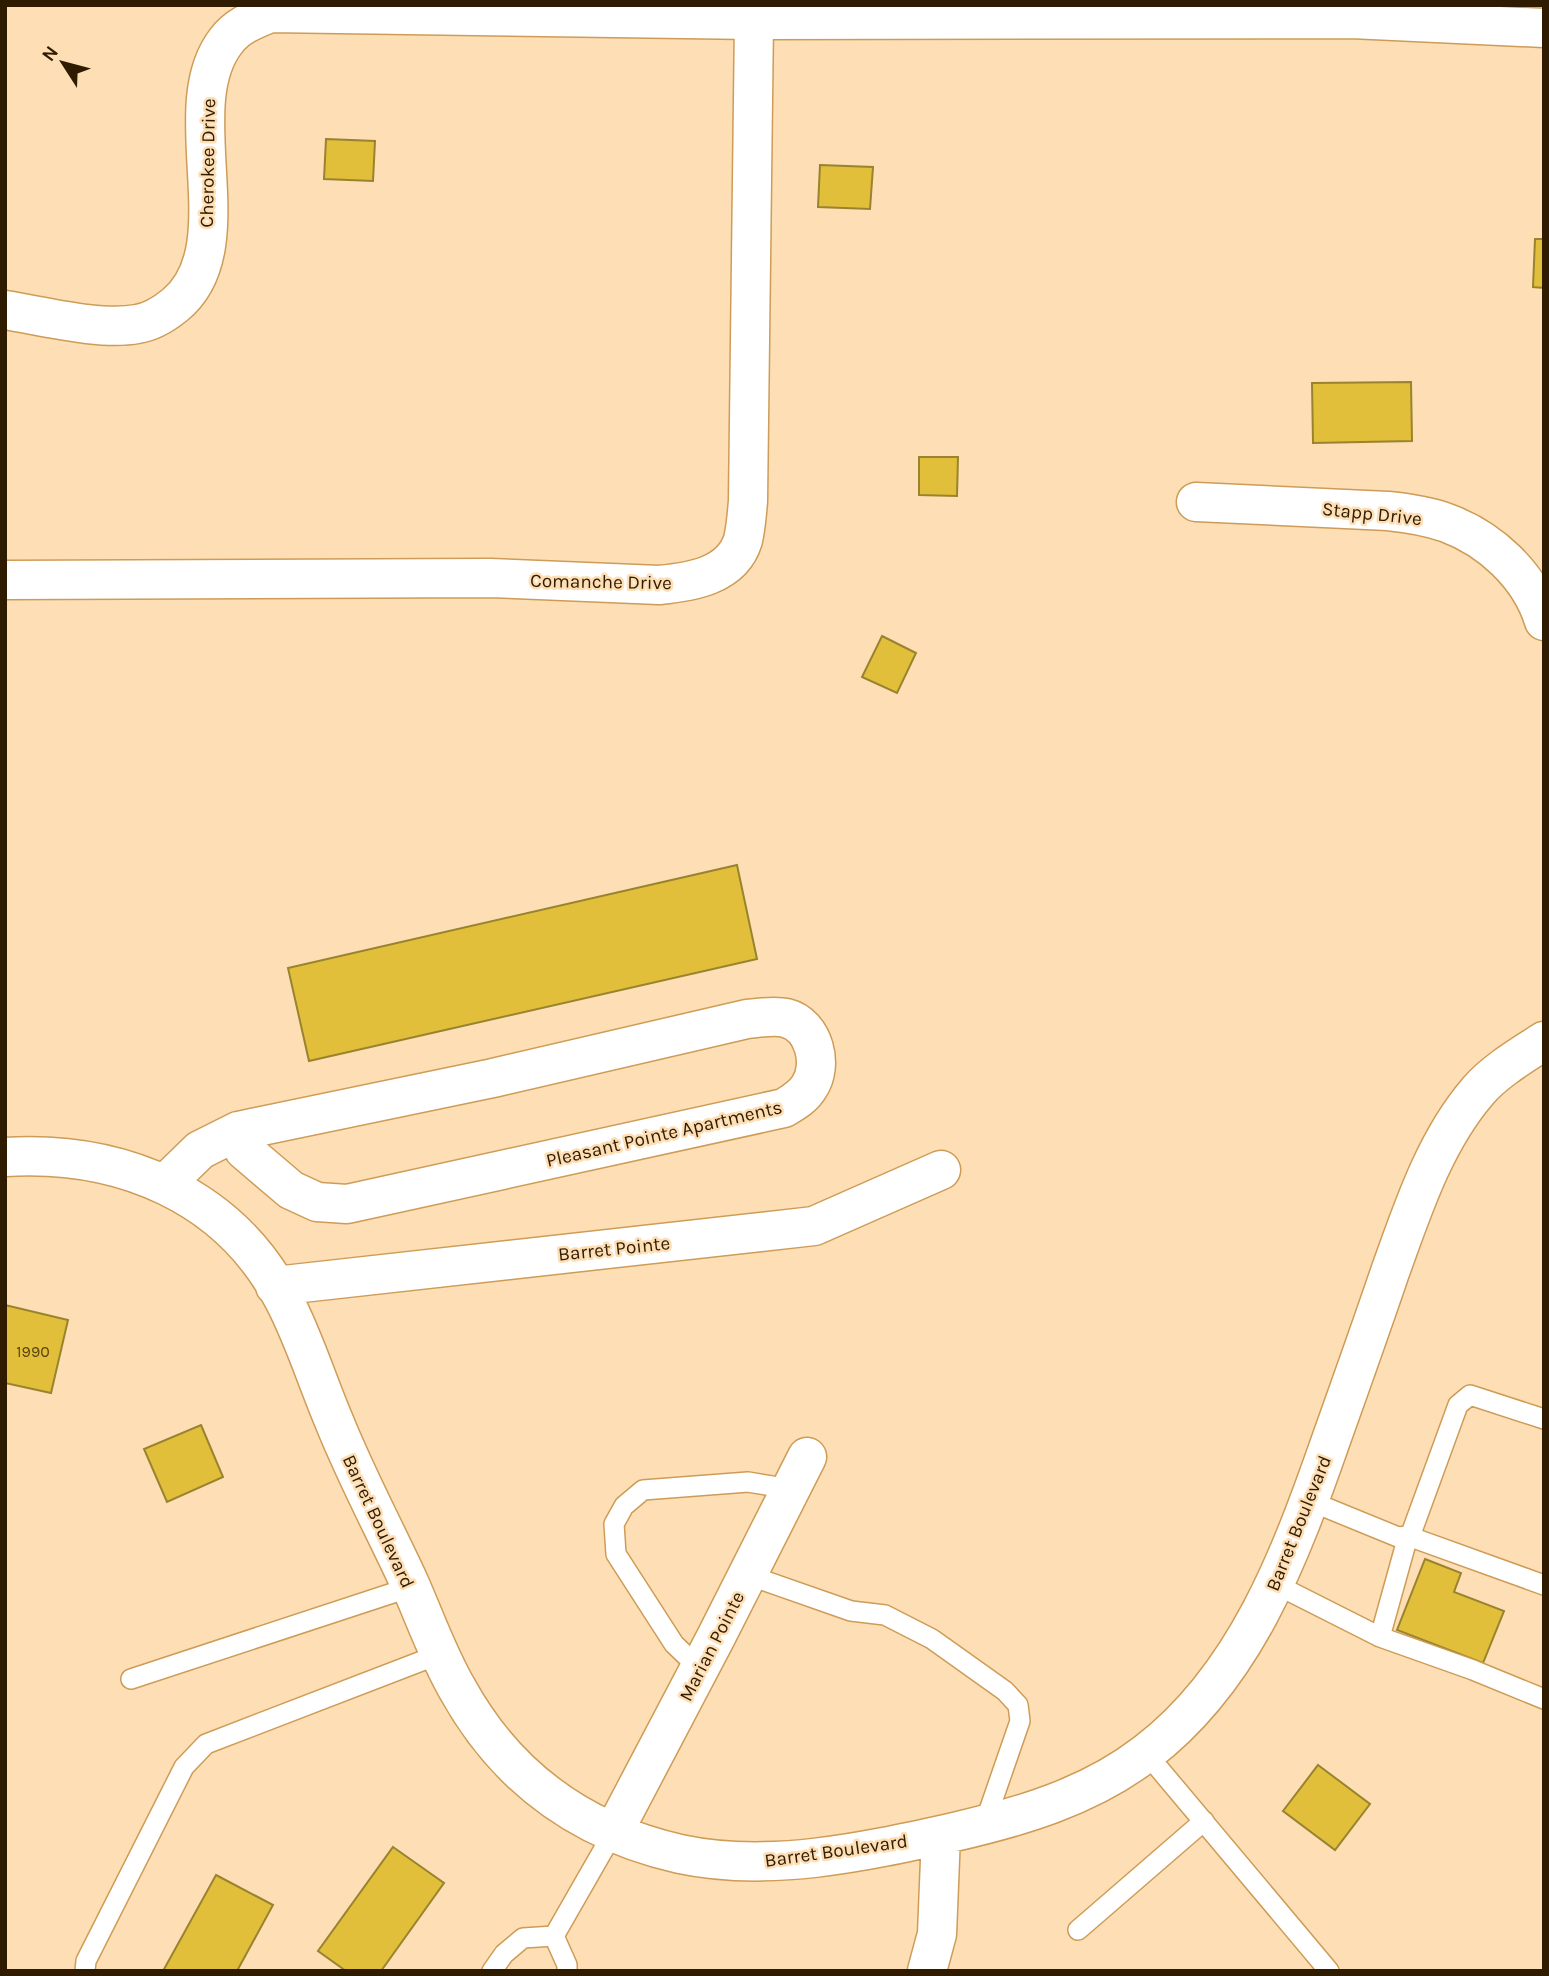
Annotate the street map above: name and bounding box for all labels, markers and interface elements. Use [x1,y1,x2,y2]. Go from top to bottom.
north arrow [28,28,98,98]
text: N [37,42,63,66]
street label: Cherokee Drive [196,98,220,228]
street label: Stapp Drive [1321,498,1423,530]
street label: Comanche Drive [530,570,672,594]
street label: Pleasant Pointe Apartments [544,1096,784,1172]
street label: Barret Pointe [557,1232,671,1266]
house number: 1990 [16,1342,50,1361]
street label: Barret Boulevard [338,1451,419,1591]
street label: Barret Boulevard [1262,1452,1336,1594]
street label: Marian Pointe [675,1588,749,1705]
street label: Barret Boulevard [763,1830,909,1872]

